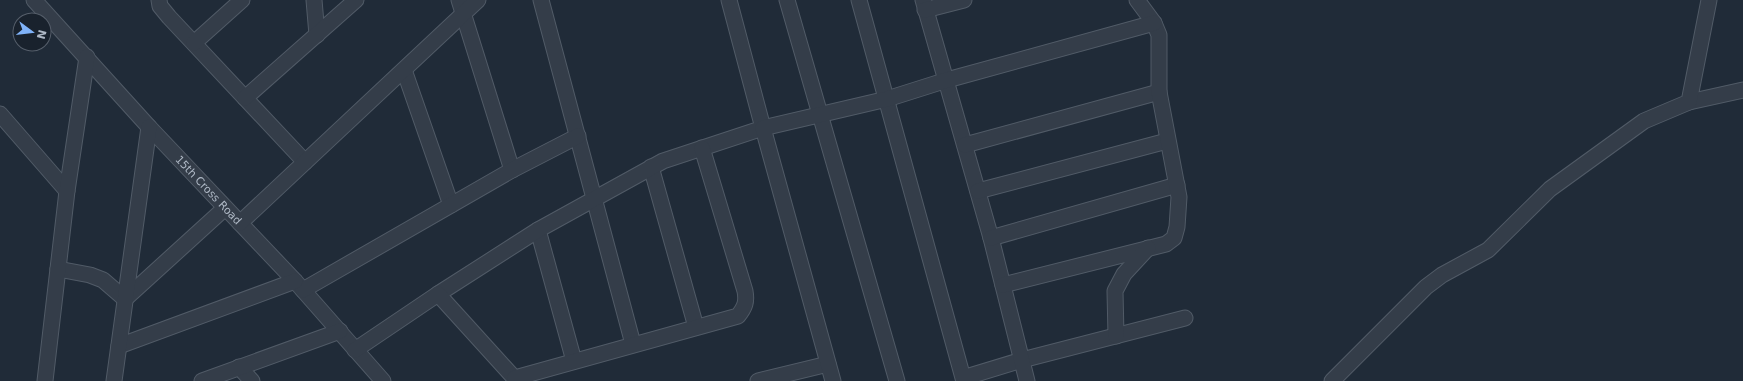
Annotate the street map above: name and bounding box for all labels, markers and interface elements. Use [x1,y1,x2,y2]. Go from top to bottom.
north arrow [12,12,52,52]
text: N [34,28,49,41]
street label: 15th Cross Road [173,153,244,227]

